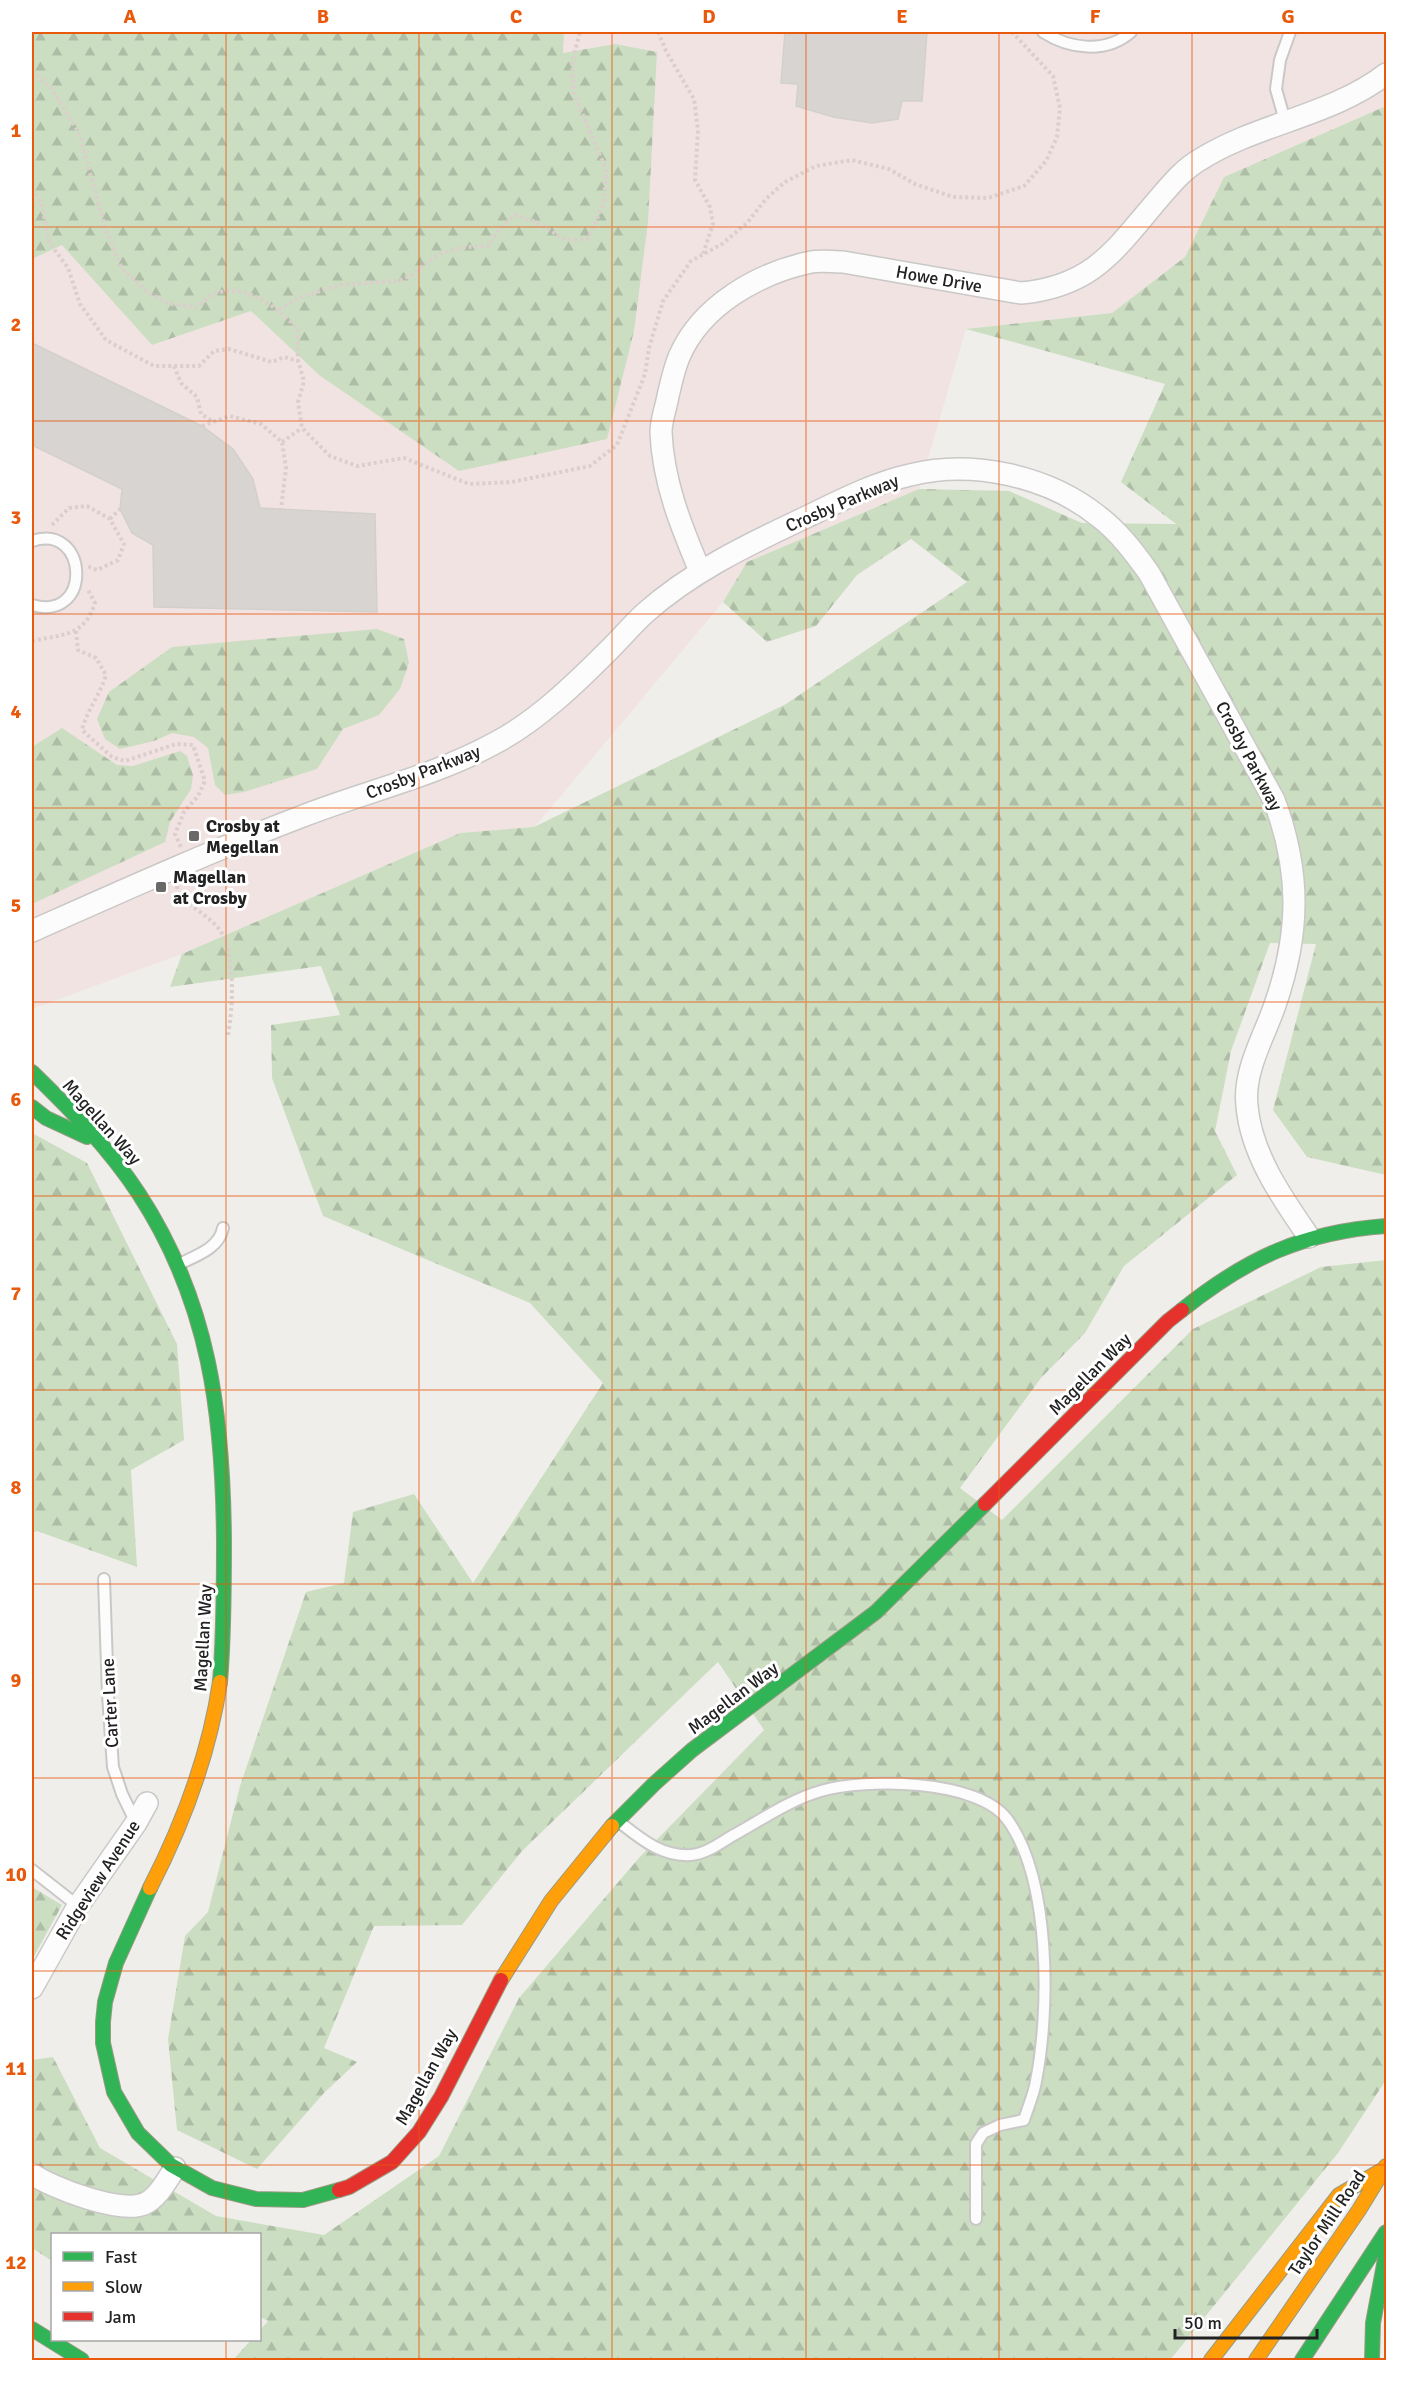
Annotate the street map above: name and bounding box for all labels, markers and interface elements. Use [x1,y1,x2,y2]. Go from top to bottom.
text: A [124,4,137,29]
text: B [317,4,329,29]
text: C [510,4,522,29]
text: D [702,4,716,29]
text: E [896,4,908,29]
text: F [1090,4,1101,29]
text: G [1281,4,1295,29]
text: 1 [11,118,22,143]
street label: Howe Drive [894,261,984,297]
text: 2 [11,312,21,337]
street label: Crosby Parkway [782,469,903,537]
text: 3 [11,505,21,530]
street label: Crosby Parkway [1211,697,1287,815]
text: 4 [11,699,22,724]
street label: Crosby Parkway [363,740,484,804]
place label: Crosby at Megellan [206,815,280,858]
marker: Crosby at Megellan [187,829,201,843]
place label: Magellan at Crosby [173,866,247,909]
marker: Magellan at Crosby [154,880,168,894]
text: 5 [11,893,21,918]
street label: Magellan Way [58,1075,146,1170]
text: 6 [11,1087,22,1112]
text: 7 [11,1281,22,1306]
street label: Magellan Way [1044,1328,1136,1420]
text: 8 [11,1475,22,1500]
street label: Magellan Way [189,1583,217,1692]
street label: Magellan Way [684,1657,783,1739]
street label: Carter Lane [97,1658,123,1748]
text: 9 [11,1668,22,1693]
street label: Ridgeview Avenue [51,1816,145,1944]
text: 10 [5,1862,27,1887]
street label: Magellan Way [390,2024,462,2129]
text: 11 [5,2056,27,2081]
street label: Taylor Mill Road [1284,2166,1370,2280]
legend [51,2233,261,2341]
text: Fast [105,2246,137,2268]
text: 12 [5,2250,27,2275]
text: Slow [105,2276,142,2298]
scale bar [1175,2302,1318,2340]
text: Jam [105,2306,136,2328]
text: 50 m [1184,2312,1222,2334]

